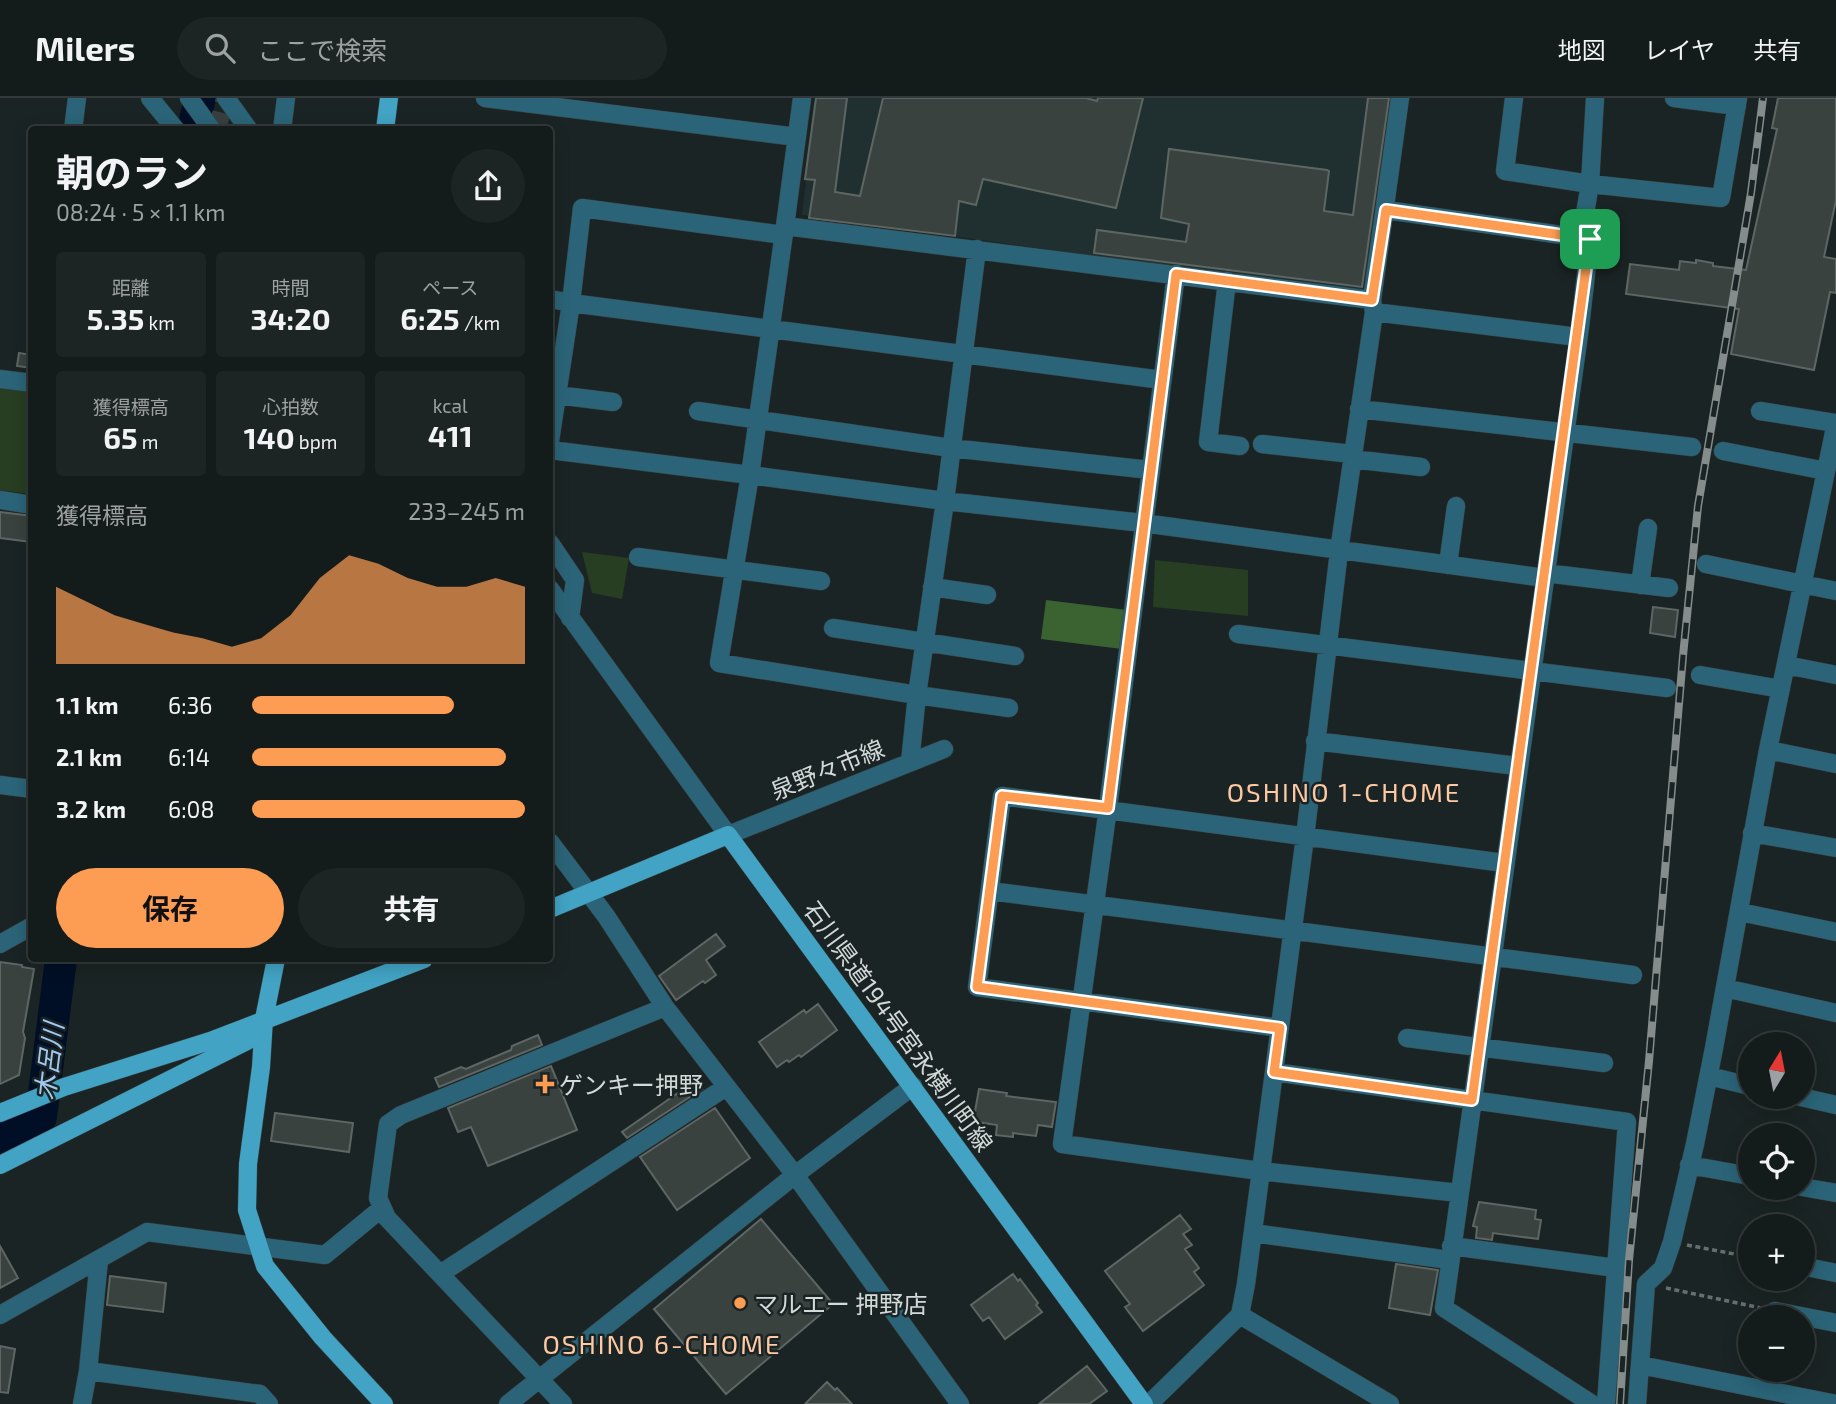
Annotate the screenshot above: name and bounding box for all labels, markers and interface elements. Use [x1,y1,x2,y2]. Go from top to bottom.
search box [177,17,667,80]
text: Milers [35,28,135,68]
icon: search [201,29,239,67]
text: ここで検索 [257,34,387,65]
text: 地図 [1558,35,1606,64]
text: レイヤ [1644,35,1715,64]
text: 共有 [1753,35,1801,64]
text: 朝のラン [56,149,208,195]
button: share [451,149,525,223]
text: 08:24 · 5 × 1.1 km [56,198,225,226]
pin [1560,209,1620,269]
icon: arrive [1571,220,1609,258]
text: 距離 [112,276,150,299]
text: 時間 [271,276,310,299]
text: ペース [422,276,478,299]
text: 5.35 [87,300,144,336]
text: 34:20 [250,300,331,336]
text: 6:25 [400,300,460,336]
text: km [144,311,175,334]
text: /km [460,311,500,334]
text: kcal [433,394,468,417]
text: 獲得標高 [93,395,169,418]
text: 心拍数 [262,395,319,418]
text: 411 [428,417,473,453]
text: 65 [103,419,138,455]
text: 140 [244,419,295,455]
text: m [138,430,158,453]
text: bpm [295,430,337,453]
text: 233–245 m [408,497,525,525]
text: 獲得標高 [56,501,148,529]
text: 1.1 km [56,691,119,719]
text: 6:36 [168,691,213,719]
street label: 泉野々市線 [766,733,888,805]
text: 2.1 km [56,743,122,771]
text: 6:14 [168,743,210,771]
district label: OSHINO 1-CHOME [1227,776,1461,807]
text: 3.2 km [56,795,126,823]
text: 6:08 [168,795,214,823]
button: 保存 [56,868,284,948]
button: 共有 [298,868,525,948]
street label: 石川県道194号宮永横川町線 [798,895,1000,1157]
water label: 木呂川 [28,1017,69,1102]
north arrow [1738,1032,1815,1110]
map controls [1738,1032,1815,1382]
place label: ゲンキー押野 [559,1070,703,1099]
marker: ゲンキー押野 [537,1076,553,1092]
button: locate [1738,1123,1815,1200]
button: + [1738,1214,1815,1291]
place label: マルエー 押野店 [754,1289,927,1318]
marker: マルエー 押野店 [732,1295,748,1311]
button: − [1738,1305,1815,1382]
district label: OSHINO 6-CHOME [542,1328,782,1359]

